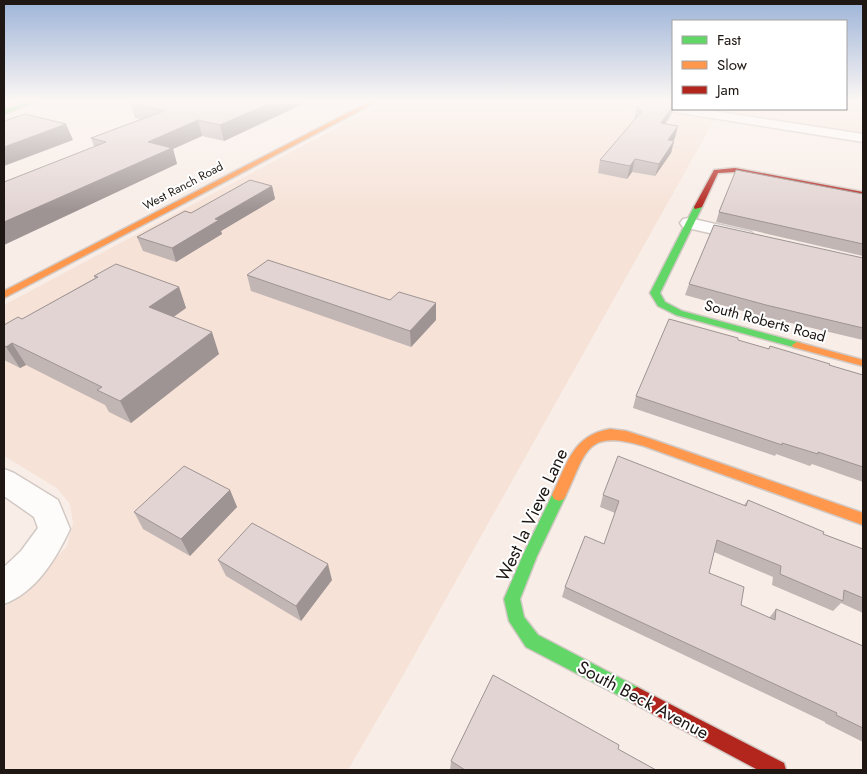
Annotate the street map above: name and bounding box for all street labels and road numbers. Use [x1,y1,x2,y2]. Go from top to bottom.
street label: West Ranch Road [140,157,226,215]
street label: South Roberts Road [702,294,828,348]
street label: West la Vieve Lane [490,444,574,586]
street label: South Beck Avenue [573,654,713,746]

